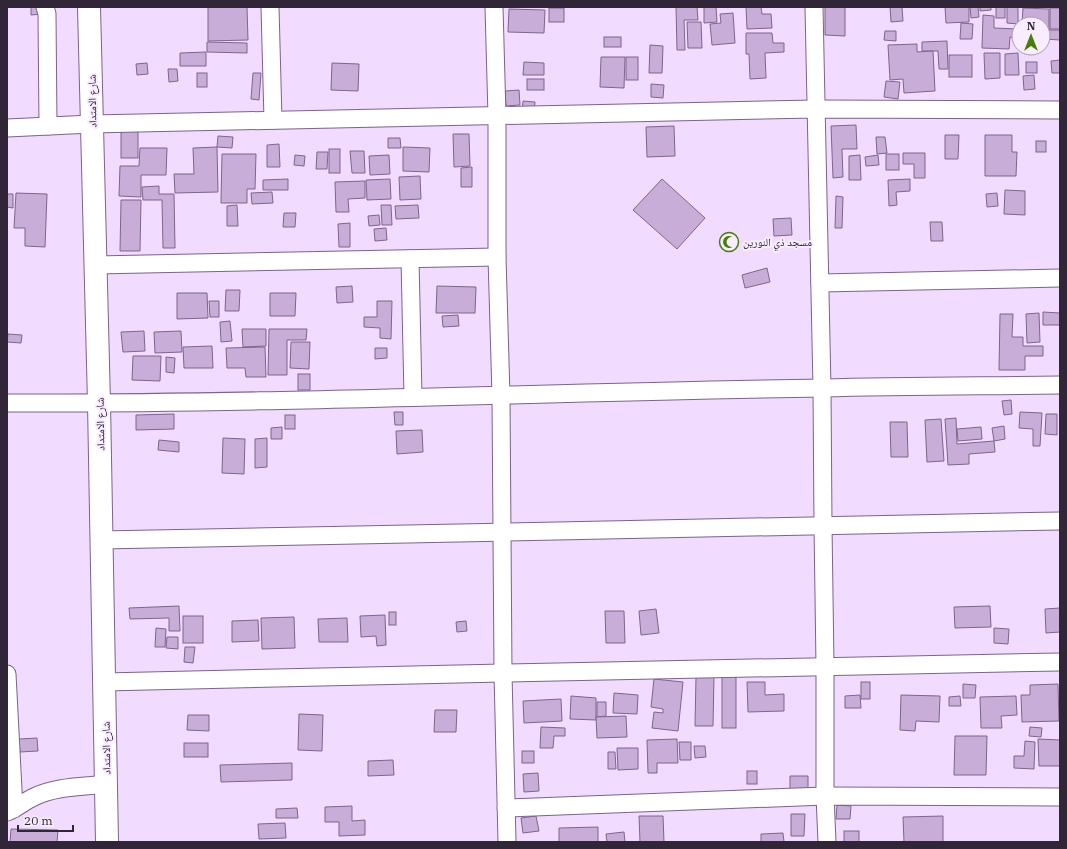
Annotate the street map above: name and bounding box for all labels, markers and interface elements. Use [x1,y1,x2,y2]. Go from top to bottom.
north arrow [1011,16,1051,56]
text: N [1027,19,1036,33]
street label: شارع الامتداد [85,74,99,128]
mosque icon: مسجد ذي النورين [718,231,740,253]
place label: مسجد ذي النورين [743,235,812,251]
street label: شارع الامتداد [93,397,107,451]
street label: شارع الامتداد [99,721,113,775]
scale bar [18,807,73,833]
text: 20 m [24,813,53,828]

